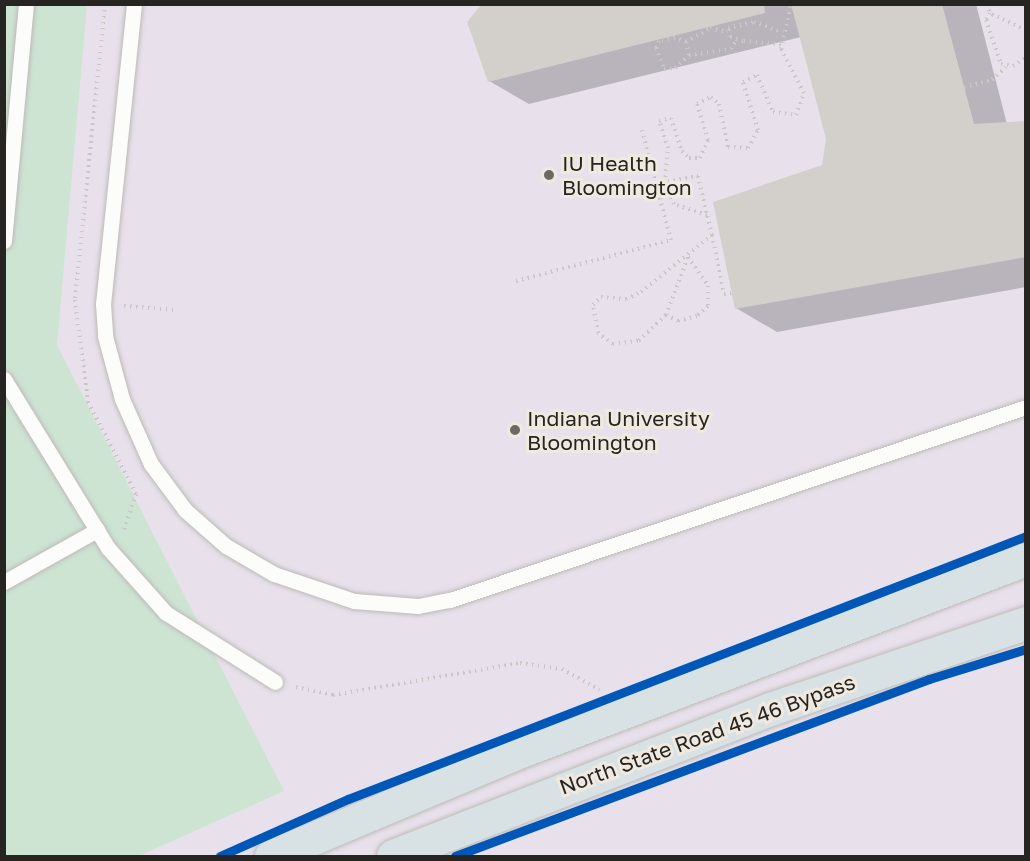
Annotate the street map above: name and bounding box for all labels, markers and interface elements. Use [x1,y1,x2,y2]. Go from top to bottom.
place label: IU Health Bloomington [562,150,692,200]
marker: IU Health Bloomington [540,166,558,184]
place label: Indiana University Bloomington [527,405,710,455]
marker: Indiana University Bloomington [508,423,522,437]
street label: North State Road 45 46 Bypass [556,669,858,799]

